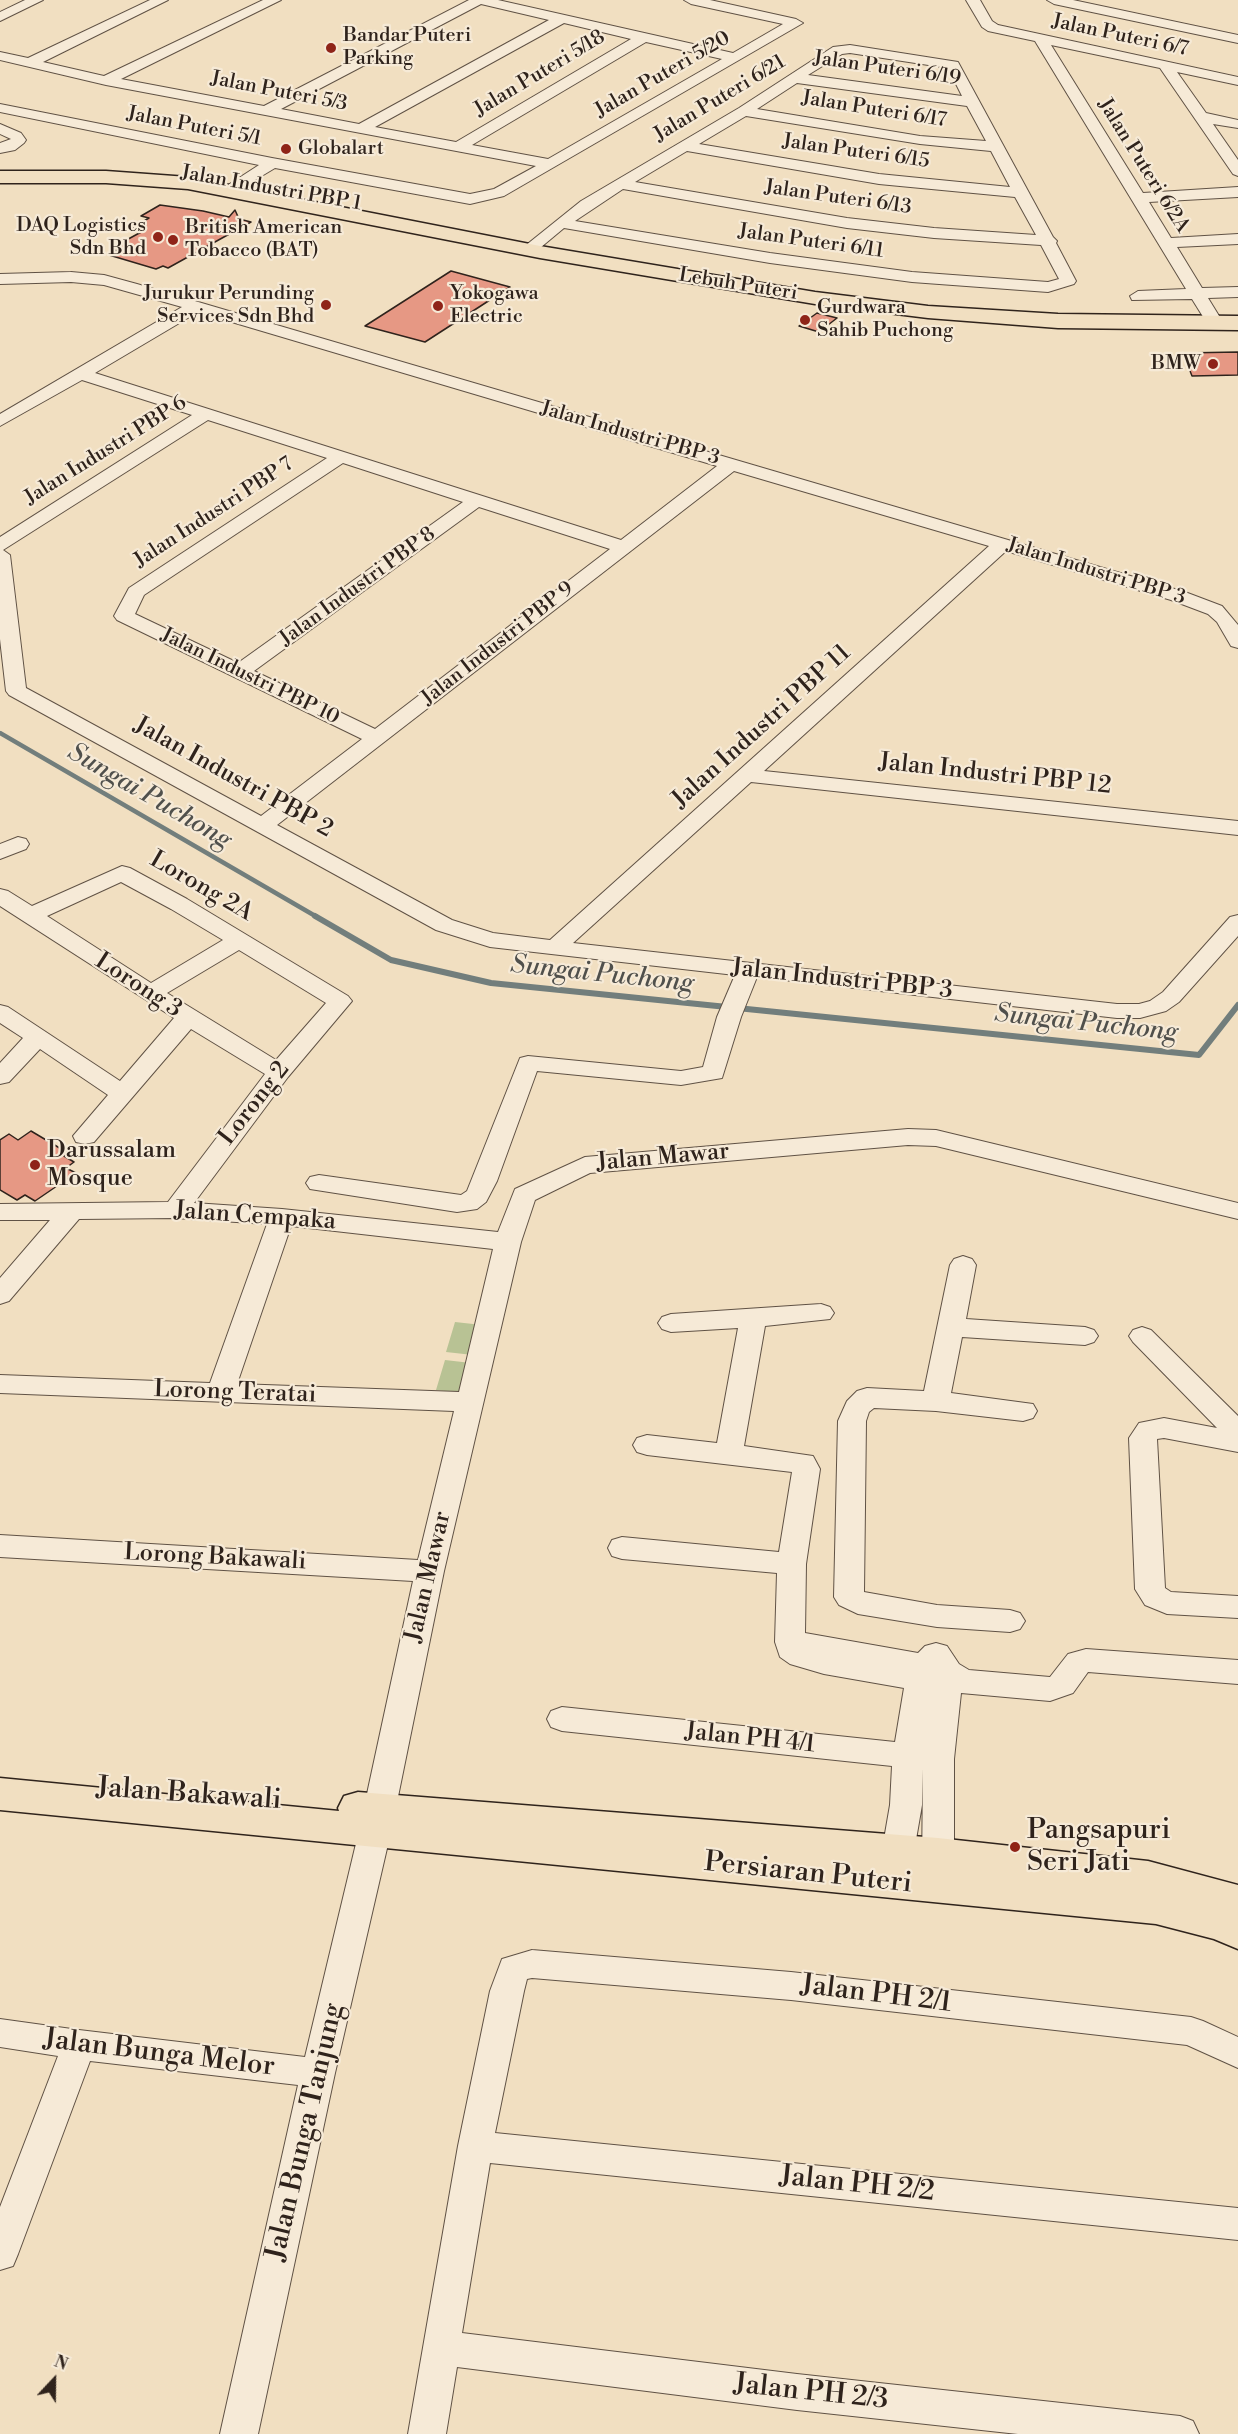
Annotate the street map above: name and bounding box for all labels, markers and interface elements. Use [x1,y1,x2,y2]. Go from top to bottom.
street label: Jalan Puteri 6/7 [1050,10,1190,62]
place label: Bandar Puteri Parking [343,24,471,71]
street label: Jalan Puteri 5/18 [470,26,610,122]
street label: Jalan Puteri 5/20 [591,27,735,123]
marker: Bandar Puteri Parking [324,41,338,55]
street label: Jalan Puteri 6/19 [812,47,962,91]
street label: Jalan Puteri 6/21 [650,50,790,148]
street label: Jalan Puteri 5/3 [209,67,349,117]
street label: Jalan Puteri 6/17 [800,87,948,133]
street label: Jalan Puteri 6/2A [1092,94,1194,238]
street label: Jalan Puteri 5/1 [125,102,263,152]
street label: Jalan Puteri 6/15 [781,130,931,174]
place label: Globalart [298,137,384,161]
marker: Globalart [279,142,293,156]
street label: Jalan Industri PBP 1 [179,161,363,217]
street label: Jalan Puteri 6/13 [763,176,913,220]
place label: DAQ Logistics Sdn Bhd [16,214,146,261]
place label: British American Tobacco (BAT) [185,216,342,263]
street label: Jalan Puteri 6/11 [737,220,885,264]
marker: DAQ Logistics Sdn Bhd [151,230,165,244]
marker: British American Tobacco (BAT) [166,233,180,247]
street label: Lebuh Puteri [677,264,799,306]
place label: Jurukur Perunding Services Sdn Bhd [143,282,314,329]
place label: Yokogawa Electric [450,282,539,329]
place label: Gurdwara Sahib Puchong [817,296,953,343]
marker: Jurukur Perunding Services Sdn Bhd [319,298,333,312]
marker: Yokogawa Electric [431,299,445,313]
marker: Gurdwara Sahib Puchong [798,313,812,327]
place label: BMW [1151,352,1201,376]
marker: BMW [1206,357,1220,371]
street label: Jalan Industri PBP 6 [21,391,191,511]
street label: Jalan Industri PBP 3 [538,397,722,471]
street label: Jalan Industri PBP 7 [130,453,298,573]
street label: Jalan Industri PBP 8 [276,522,440,652]
street label: Jalan Industri PBP 3 [1004,533,1188,611]
street label: Jalan Industri PBP 9 [417,577,579,711]
street label: Jalan Industri PBP 10 [157,623,343,731]
street label: Jalan Industri PBP 11 [667,639,857,815]
street label: Jalan Industri PBP 2 [129,711,337,845]
water label: Sungai Puchong [61,737,237,857]
street label: Jalan Industri PBP 12 [877,748,1113,802]
street label: Lorong 2A [144,846,258,928]
street label: Lorong 3 [89,947,187,1025]
water label: Sungai Puchong [509,950,695,1000]
street label: Jalan Industri PBP 3 [730,954,954,1006]
water label: Sungai Puchong [993,999,1179,1049]
street label: Lorong 2 [213,1056,297,1152]
place label: Darussalam Mosque [47,1137,176,1193]
street label: Jalan Mawar [595,1138,731,1178]
marker: Darussalam Mosque [28,1158,42,1172]
street label: Jalan Cempaka [173,1197,337,1237]
street label: Lorong Teratai [153,1376,317,1410]
street label: Jalan Mawar [400,1509,458,1645]
street label: Lorong Bakawali [123,1539,307,1577]
street label: Jalan PH 4/1 [684,1718,816,1760]
street label: Jalan Bakawali [95,1772,283,1818]
place label: Pangsapuri Seri Jati [1027,1814,1171,1880]
marker: Pangsapuri Seri Jati [1008,1840,1022,1854]
street label: Persiaran Puteri [702,1846,914,1902]
street label: Jalan PH 2/1 [799,1969,953,2021]
street label: Jalan Bunga Tanjung [260,2000,352,2264]
street label: Jalan Bunga Melor [41,2023,277,2085]
street label: Jalan PH 2/2 [778,2160,936,2210]
north arrow [24,2350,84,2410]
text: N [51,2352,70,2375]
street label: Jalan PH 2/3 [732,2368,890,2418]

